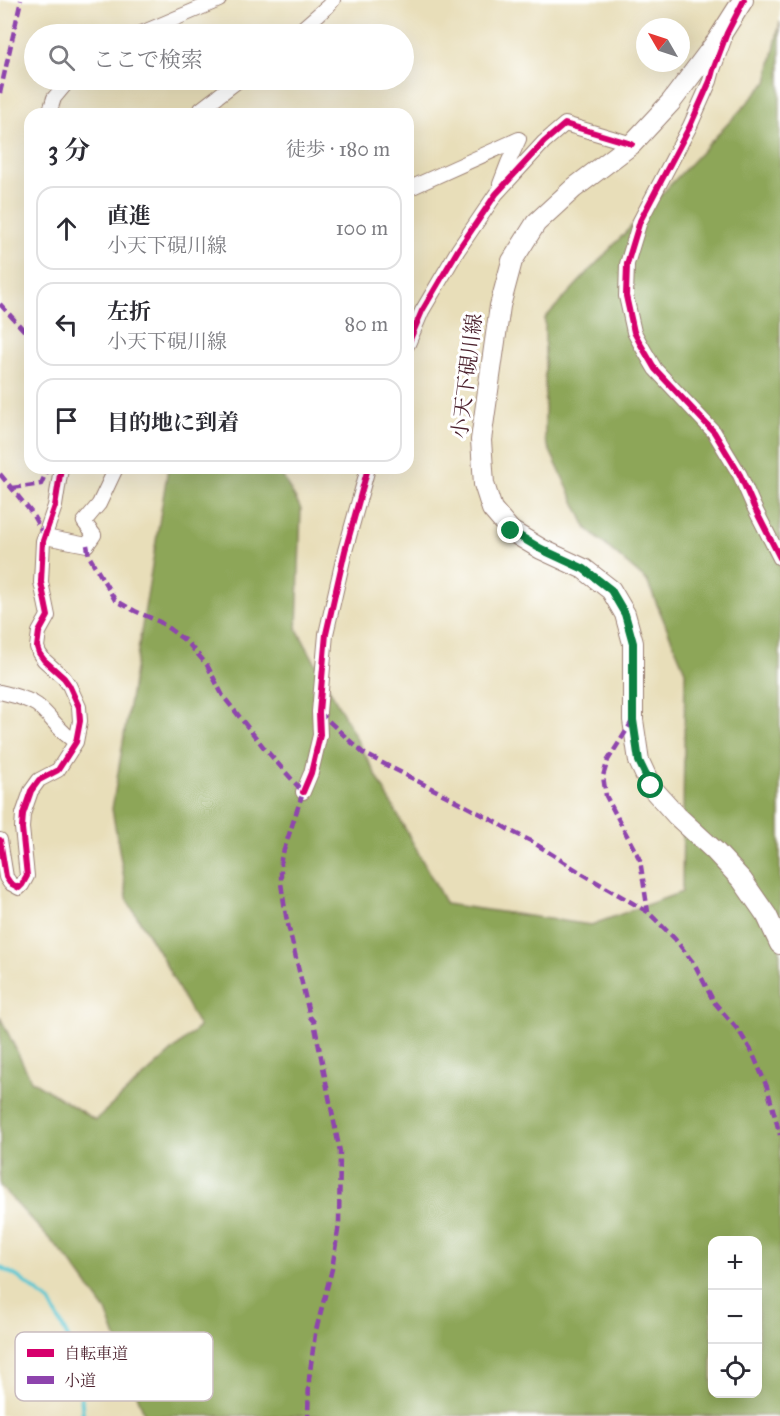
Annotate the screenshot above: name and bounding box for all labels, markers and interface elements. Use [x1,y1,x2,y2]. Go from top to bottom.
north arrow [636,18,690,72]
search box [24,24,414,90]
icon: search [45,41,78,74]
text: ここで検索 [93,46,203,73]
text: 3 分 [48,134,90,166]
text: 徒歩 · 180 m [286,137,390,161]
text: 直進 [107,202,151,229]
icon: ahead [50,212,83,245]
text: 100 m [336,216,388,240]
text: 小天下硯川線 [107,233,227,257]
text: 左折 [107,298,151,325]
icon: left [50,308,83,341]
text: 80 m [345,312,388,336]
street label: 小天下硯川線 [446,312,488,440]
text: 小天下硯川線 [107,329,227,353]
icon: arrive [50,404,83,437]
text: 目的地に到着 [107,409,239,436]
route end [497,517,523,543]
route start [637,772,663,798]
map controls [708,1236,762,1398]
button: + [708,1236,762,1290]
button: − [708,1290,762,1344]
legend [15,1332,213,1401]
text: 自転車道 [64,1344,128,1363]
button: locate [708,1344,762,1398]
text: 小道 [64,1371,96,1390]

